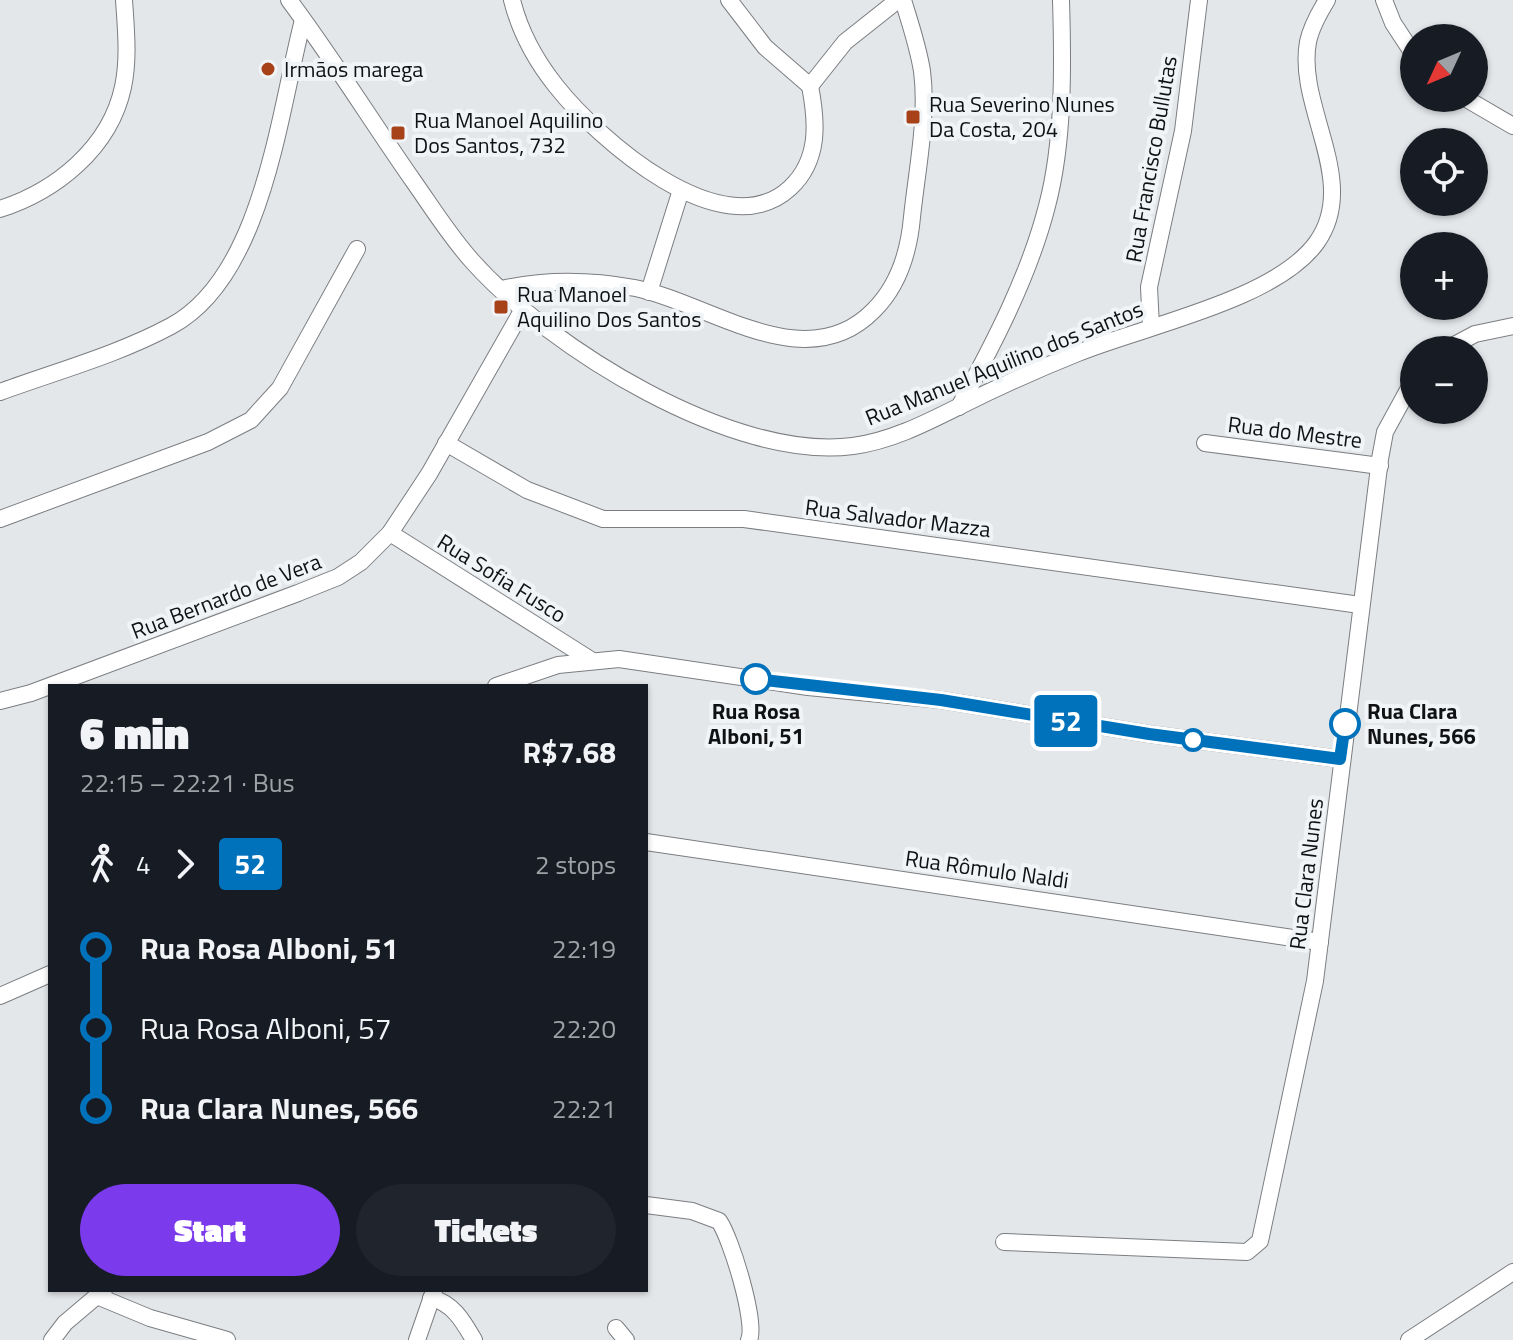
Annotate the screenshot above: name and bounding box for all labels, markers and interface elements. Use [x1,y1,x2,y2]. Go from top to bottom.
north arrow [1400,24,1488,112]
map controls [1400,24,1488,424]
place label: Irmãos marega [284,52,423,86]
street label: Rua Francisco Bullutas [1116,53,1186,265]
marker: Irmãos marega [259,60,277,78]
place label: Rua Severino Nunes Da Costa, 204 [929,87,1115,146]
place label: Rua Manoel Aquilino Dos Santos, 732 [414,103,603,162]
marker: Rua Severino Nunes Da Costa, 204 [904,108,922,126]
marker: Rua Manoel Aquilino Dos Santos, 732 [389,124,407,142]
button: locate [1400,128,1488,216]
button: + [1400,232,1488,320]
place label: Rua Manoel Aquilino Dos Santos [517,277,701,336]
street label: Rua Manuel Aquilino dos Santos [860,292,1148,434]
marker: Rua Manoel Aquilino Dos Santos [492,298,510,316]
button: − [1400,336,1488,424]
street label: Rua do Mestre [1226,407,1364,457]
street label: Rua Salvador Mazza [803,490,993,546]
street label: Rua Sofia Fusco [431,525,573,631]
street label: Rua Bernardo de Vera [126,544,326,648]
marker: Rua Rosa Alboni, 51 [741,664,771,694]
place label: Rua Rosa Alboni, 51 [708,694,804,753]
place label: Rua Clara Nunes, 566 [1367,694,1476,753]
line badge: 52 [1030,695,1102,747]
text: 6 min [80,699,189,766]
text: 52 [1050,699,1082,742]
marker: Rua Clara Nunes, 566 [1330,709,1360,739]
text: R$7.68 [523,729,616,775]
unlabelled marker [1182,729,1204,751]
text: 22:15 – 22:21 · Bus [80,763,295,802]
street label: Rua Clara Nunes [1280,796,1332,952]
street label: Rua Rômulo Naldi [903,841,1071,897]
icon: walk [80,842,124,886]
icon: forward [163,842,207,886]
text: 52 [235,842,266,885]
text: 4 [136,845,151,884]
text: 2 stops [535,845,616,884]
text: Rua Rosa Alboni, 51 [140,925,398,971]
text: 22:19 [552,929,616,968]
text: Rua Rosa Alboni, 57 [140,1005,392,1051]
text: 22:20 [552,1009,616,1048]
text: Rua Clara Nunes, 566 [140,1085,418,1131]
text: 22:21 [552,1089,616,1128]
button: Start [80,1184,340,1276]
button: Tickets [356,1184,616,1276]

